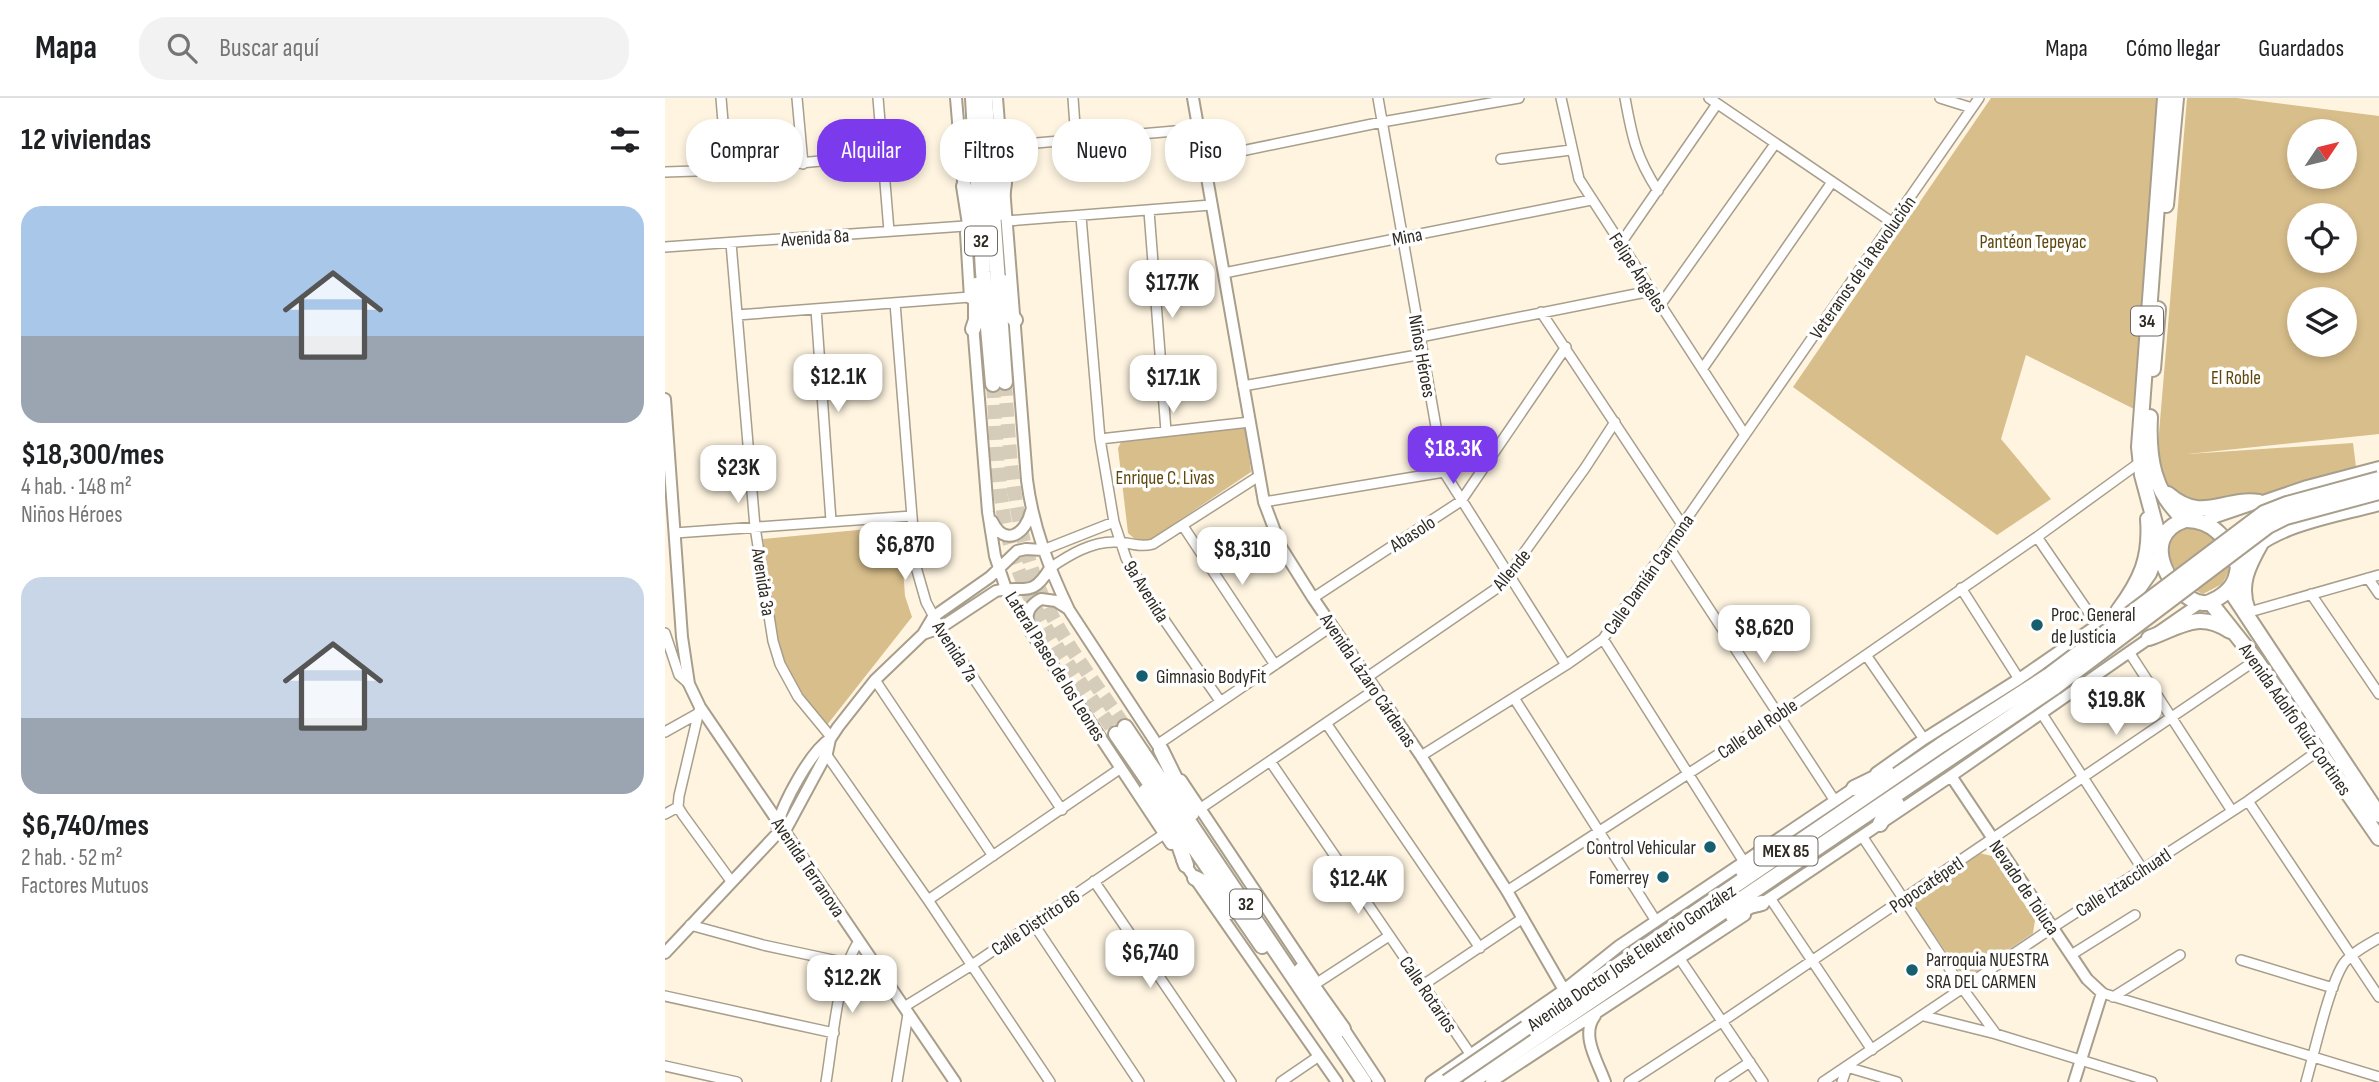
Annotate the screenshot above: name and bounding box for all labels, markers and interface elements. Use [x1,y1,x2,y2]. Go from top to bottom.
search box [139,17,629,80]
text: Mapa [35,28,97,68]
icon: search [163,29,201,67]
text: Buscar aquí [219,33,319,64]
text: Mapa [2045,34,2088,63]
text: Cómo llegar [2126,34,2220,63]
text: Guardados [2258,34,2344,63]
chip: Comprar [686,119,803,182]
chip: Alquilar [817,119,926,182]
chip: Filtros [940,119,1038,182]
chip: Nuevo [1052,119,1151,182]
chip: Piso [1165,119,1246,182]
north arrow [2287,119,2357,189]
map controls [2287,119,2357,357]
icon: filters [606,121,644,159]
text: 12 viviendas [21,122,151,158]
street label: Veteranos de la Revolución [1805,192,1921,344]
button: locate [2287,203,2357,273]
street label: Mina [1390,223,1424,252]
street label: Avenida 8a [779,225,850,252]
road number: 32 [965,226,997,256]
street label: Felipe Ángeles [1603,229,1672,317]
park label: Pantéon Tepeyac [1979,231,2087,254]
icon: home [270,252,396,378]
pin: $17.7K [1115,260,1229,320]
text: $17.7K [1145,269,1199,297]
button: layers [2287,287,2357,357]
road number: 34 [2131,306,2163,336]
street label: Niños Héroes [1403,313,1440,400]
pin: $12.1K [781,354,895,414]
pin: $17.1K [1116,356,1230,415]
text: $12.1K [809,363,867,391]
text: $17.1K [1146,364,1200,392]
park label: El Roble [2211,367,2261,390]
pin: $18.3K [1396,426,1510,486]
text: $18.3K [1424,435,1482,463]
text: $18,300/mes [21,437,164,473]
pin: $23K [697,446,779,505]
text: $23K [716,454,760,482]
park label: Enrique C. Livas [1116,467,1215,490]
text: 4 hab. · 148 m² [21,473,132,501]
text: Niños Héroes [21,501,123,529]
street label: Calle Damián Carmona [1599,510,1699,640]
street label: Abasolo [1385,511,1440,558]
pin: $6,870 [848,522,962,582]
pin: $8,310 [1185,528,1299,587]
text: $6,870 [875,531,935,559]
text: $8,310 [1213,536,1271,564]
street label: Allende [1488,545,1536,596]
street label: Avenida 3a [746,546,779,618]
street label: 9a Avenida [1118,557,1174,627]
street label: Lateral Paseo de los Leones [999,588,1110,746]
place label: Proc. General de Justicia [2051,604,2136,649]
pin: $8,620 [1707,606,1821,665]
street label: Avenida Lázaro Cárdenas [1314,609,1421,752]
text: $8,620 [1734,614,1794,642]
street label: Avenida 7a [926,616,983,686]
marker: Proc. General de Justicia [2029,617,2045,633]
icon: home [270,623,396,749]
street label: Avenida Adolfo Ruíz Cortines [2233,639,2356,801]
place label: Gimnasio BodyFit [1156,666,1267,689]
marker: Gimnasio BodyFit [1134,668,1150,684]
pin: $19.8K [2059,678,2173,737]
text: $19.8K [2087,686,2145,714]
street label: Calle del Roble [1713,694,1802,764]
text: $6,740/mes [21,808,149,844]
street label: Avenida Terranova [766,813,849,922]
road number: MEX 85 [1755,836,1817,866]
street label: Nevado de Toluca [1984,836,2064,940]
place label: Control Vehicular [1586,837,1697,860]
marker: Control Vehicular [1702,839,1718,855]
text: 2 hab. · 52 m² [21,844,123,872]
street label: Calle Iztaccíhuatl [2072,844,2176,923]
street label: Popocatépetl [1885,852,1968,918]
pin: $12.4K [1301,856,1415,916]
text: $12.4K [1329,865,1387,893]
place label: Fomerrey [1589,867,1650,890]
marker: Fomerrey [1655,869,1671,885]
text: Factores Mutuos [21,872,149,900]
street label: Avenida Doctor José Eleuterio González [1522,880,1741,1037]
street label: Calle Distrito B6 [987,885,1084,961]
road number: 32 [1230,890,1262,918]
pin: $6,740 [1093,930,1207,990]
text: $6,740 [1121,939,1179,967]
place label: Parroquia NUESTRA SRA DEL CARMEN [1926,949,2050,994]
street label: Calle Rotarios [1394,952,1462,1038]
pin: $12.2K [795,956,909,1015]
marker: Parroquia NUESTRA SRA DEL CARMEN [1904,962,1920,978]
text: $12.2K [823,964,881,992]

